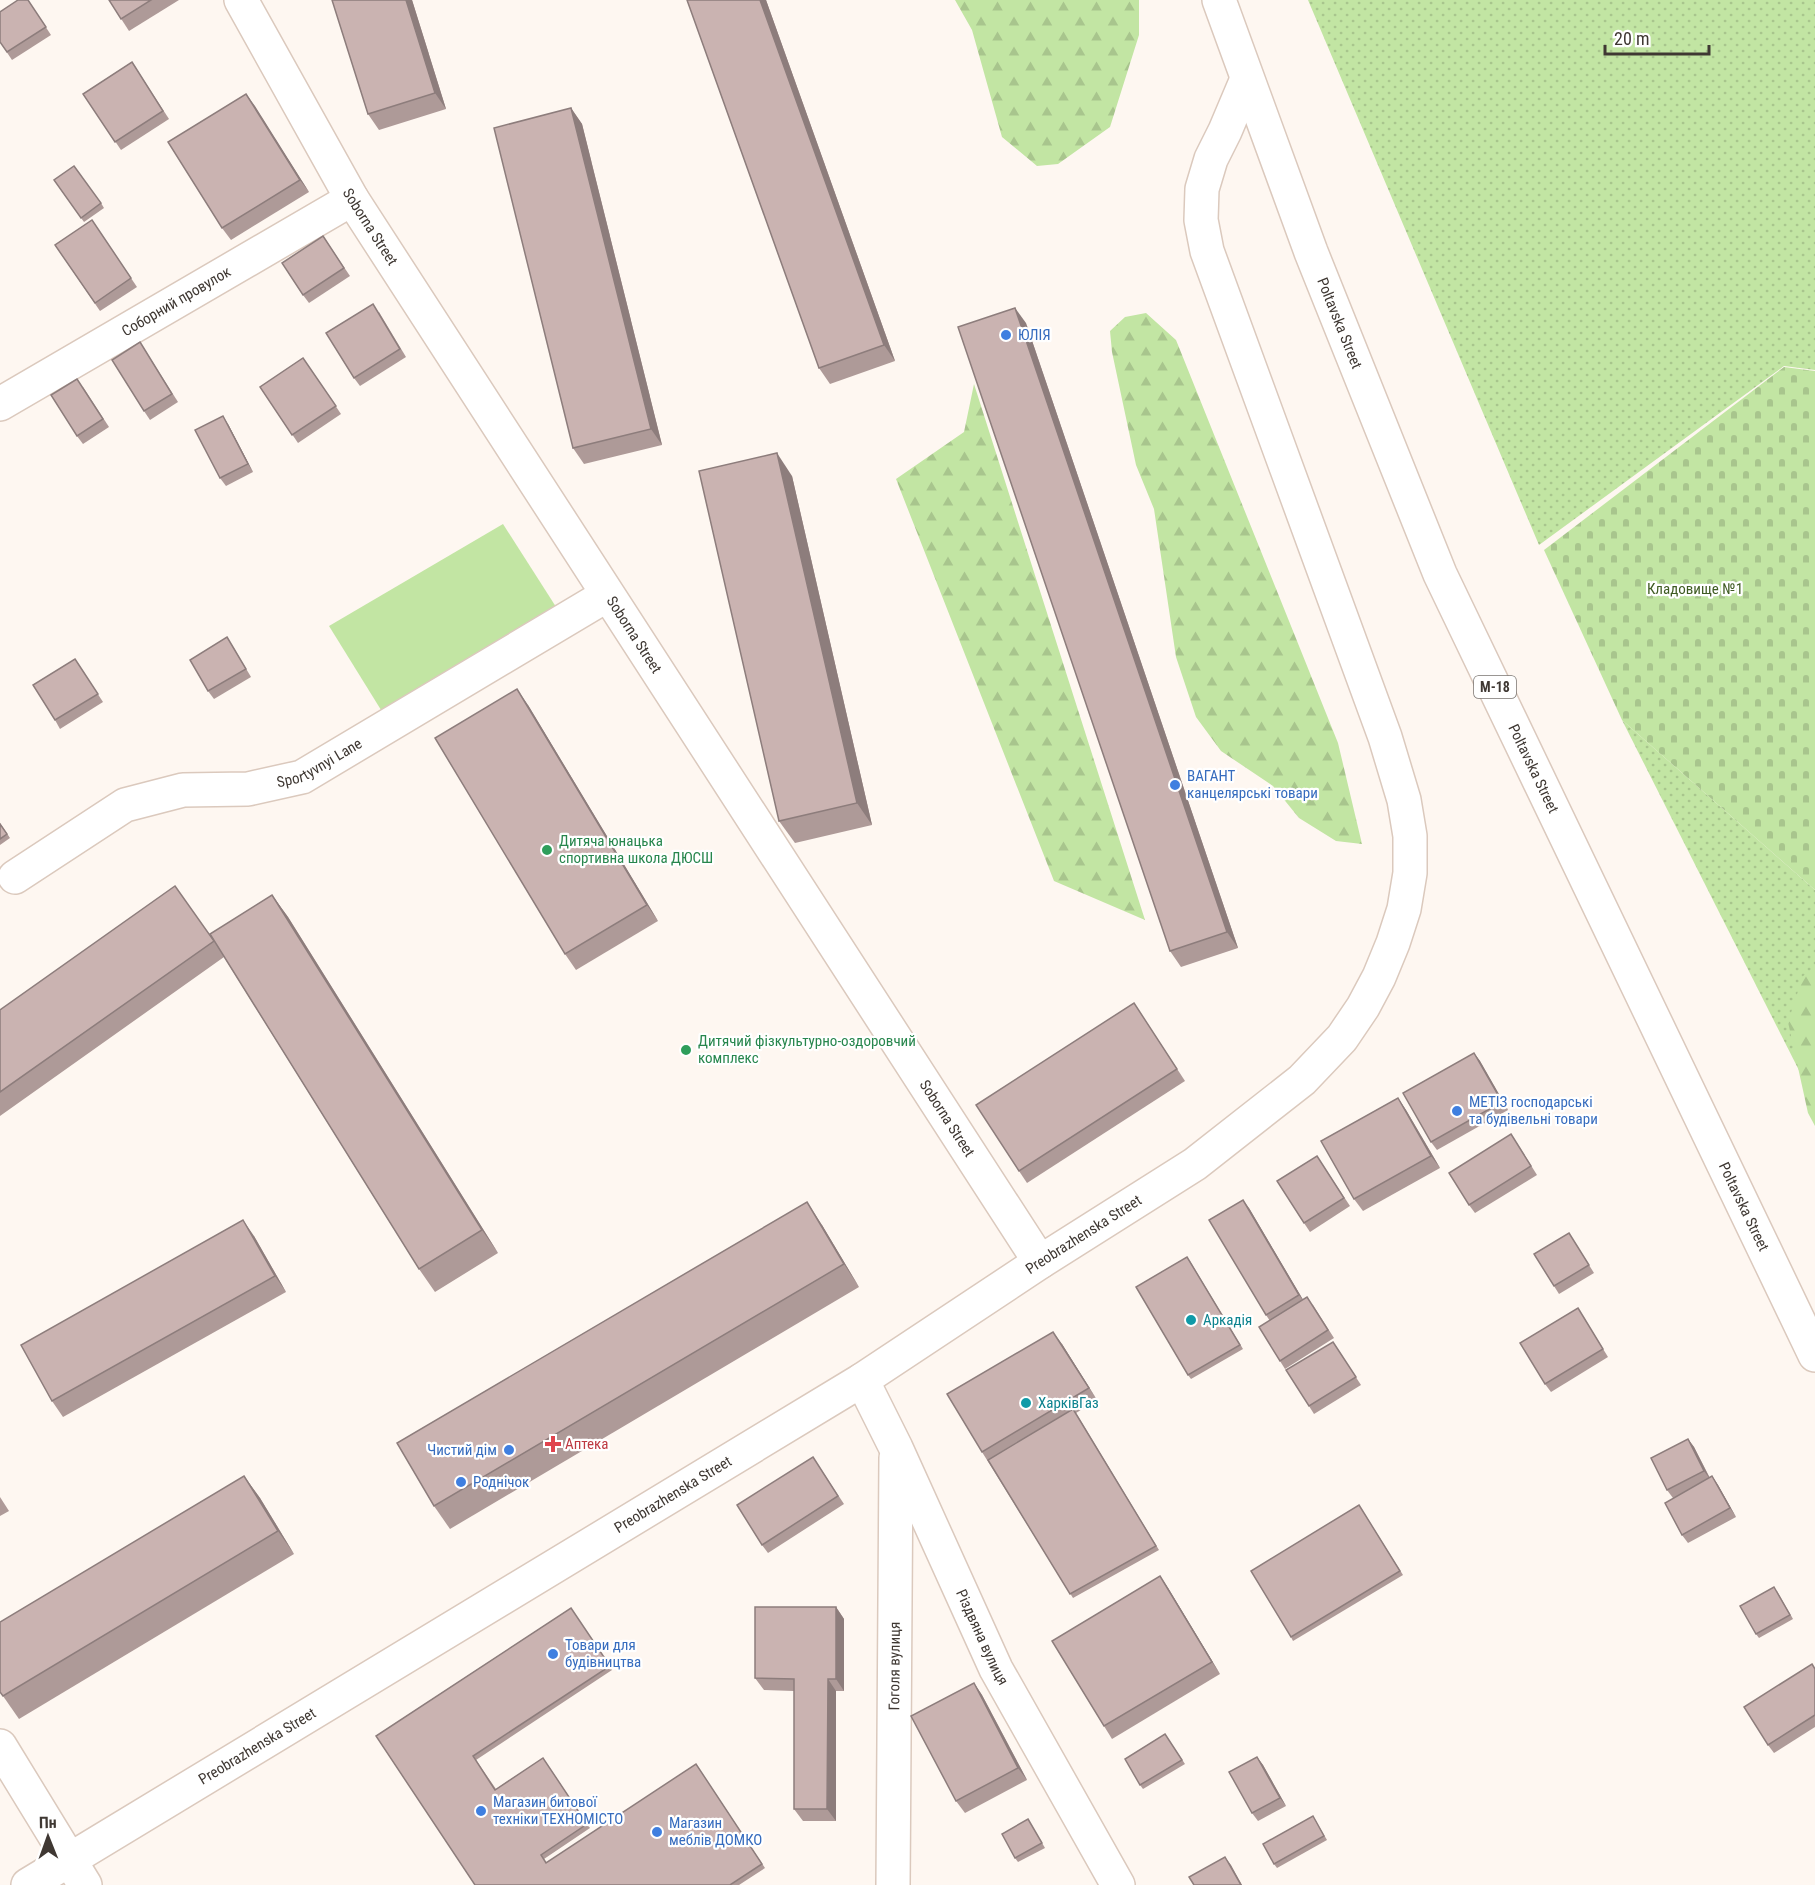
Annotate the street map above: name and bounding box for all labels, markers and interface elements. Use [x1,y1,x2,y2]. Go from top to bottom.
scale bar [1605,18,1708,56]
text: 20 m [1614,28,1649,49]
street label: Soborna Street [339,185,401,269]
street label: Соборний провулок [119,263,234,340]
street label: Poltavska Street [1313,275,1366,371]
place label: ЮЛІЯ [1018,326,1051,344]
marker: ЮЛІЯ [999,328,1013,342]
park label: Кладовище №1 [1647,580,1743,598]
street label: Soborna Street [603,593,666,677]
road number: М-18 [1474,676,1516,698]
street label: Poltavska Street [1504,721,1562,816]
street label: Sportyvnyi Lane [275,734,365,791]
place label: ВАГАНТ канцелярські товари [1187,767,1318,802]
marker: ВАГАНТ канцелярські товари [1168,778,1182,792]
place label: Дитяча юнацька спортивна школа ДЮСШ [559,832,713,867]
marker: Дитяча юнацька спортивна школа ДЮСШ [540,843,554,857]
place label: Дитячий фізкультурно-оздоровчий комплекс [698,1032,916,1067]
marker: Дитячий фізкультурно-оздоровчий комплекс [679,1043,693,1057]
street label: Soborna Street [916,1077,978,1160]
place label: МЕТІЗ господарські та будівельні товари [1469,1093,1598,1128]
marker: МЕТІЗ господарські та будівельні товари [1450,1104,1464,1118]
street label: Poltavska Street [1715,1159,1773,1254]
street label: Preobrazhenska Street [1022,1191,1145,1278]
place label: Аркадія [1203,1311,1252,1329]
marker: Аркадія [1184,1313,1198,1327]
place label: ХарківГаз [1038,1394,1099,1412]
marker: ХарківГаз [1019,1396,1033,1410]
place label: Аптека [565,1435,609,1453]
marker: Аптека [546,1437,560,1451]
place label: Чистий дім [427,1441,497,1459]
marker: Чистий дім [502,1443,516,1457]
street label: Preobrazhenska Street [611,1452,735,1537]
place label: Роднічок [473,1473,529,1491]
marker: Роднічок [454,1475,468,1489]
street label: Різдвяна вулиця [952,1587,1012,1688]
street label: Гоголя вулиця [885,1622,904,1710]
place label: Товари для будівництва [565,1636,641,1671]
marker: Товари для будівництва [546,1647,560,1661]
street label: Preobrazhenska Street [195,1704,319,1789]
place label: Магазин битової техніки ТЕХНОМІСТО [493,1793,623,1828]
marker: Магазин битової техніки ТЕХНОМІСТО [474,1804,488,1818]
north arrow [18,1807,78,1867]
text: Пн [39,1813,57,1832]
place label: Магазин меблів ДОМКО [669,1814,762,1849]
marker: Магазин меблів ДОМКО [650,1825,664,1839]

